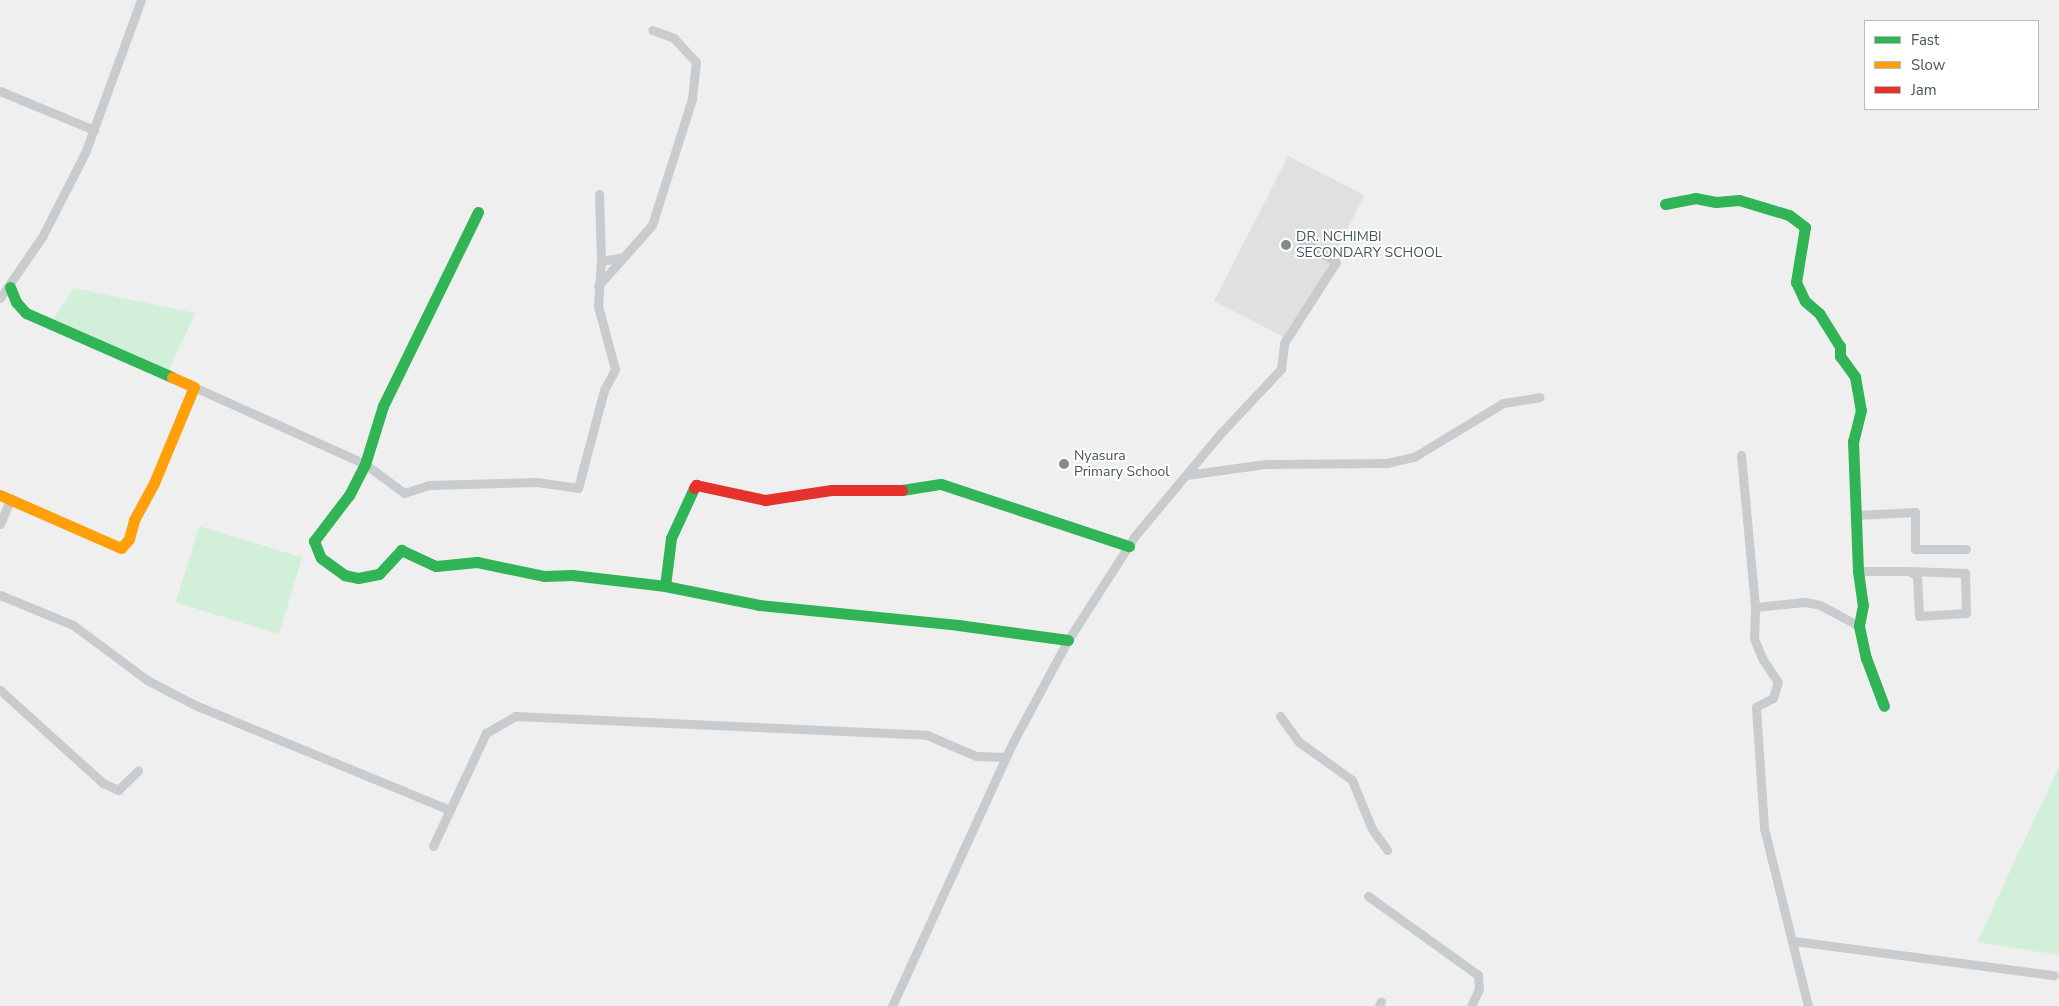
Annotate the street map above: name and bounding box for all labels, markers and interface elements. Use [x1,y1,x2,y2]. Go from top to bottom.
legend [1864,20,2039,110]
text: Fast [1911,30,1939,50]
text: Slow [1911,55,1945,75]
text: Jam [1911,80,1937,100]
place label: DR. NCHIMBI SECONDARY SCHOOL [1296,229,1442,262]
marker: DR. NCHIMBI SECONDARY SCHOOL [1280,239,1292,251]
place label: Nyasura Primary School [1074,448,1169,481]
marker: Nyasura Primary School [1058,458,1070,470]

